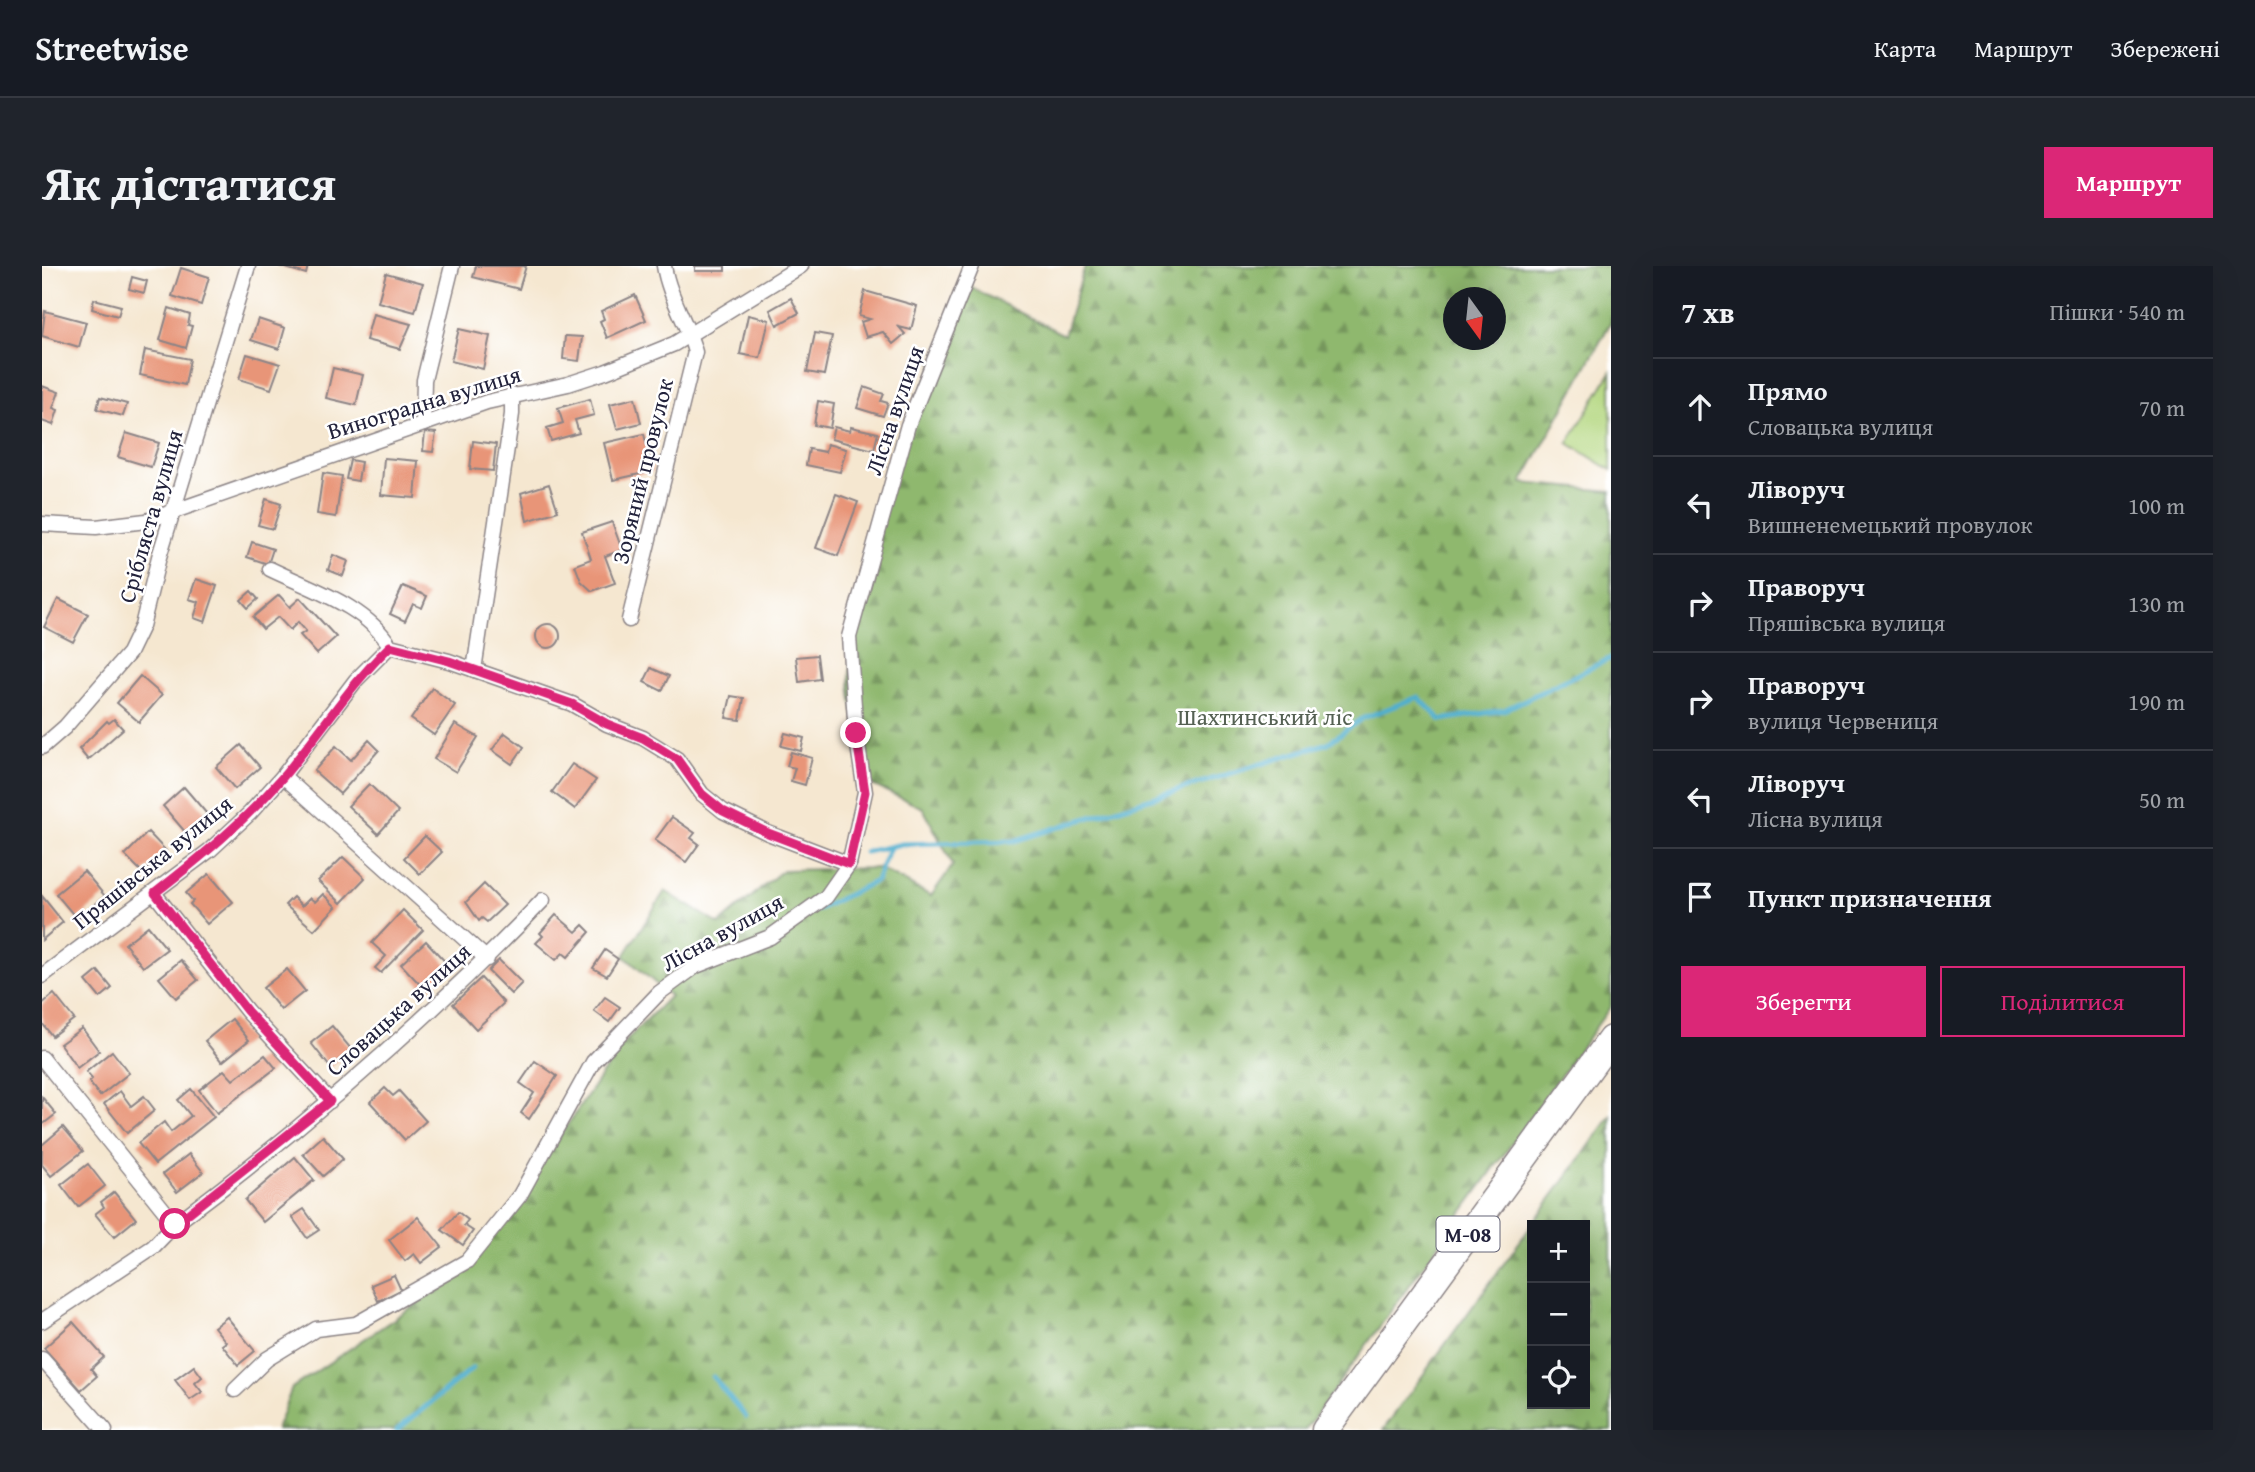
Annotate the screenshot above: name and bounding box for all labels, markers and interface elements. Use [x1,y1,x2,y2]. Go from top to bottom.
text: Streetwise [35,24,189,72]
text: Карта [1874,31,1936,66]
text: Маршрут [1974,31,2072,66]
text: Збережені [2110,31,2220,66]
text: Як дістатися [42,146,336,218]
button: Маршрут [2044,147,2213,218]
north arrow [1443,287,1506,350]
text: 7 хв [1681,290,1735,334]
text: Пішки · 540 m [2050,295,2185,328]
street label: Лісна вулиця [856,341,932,479]
street label: Виноградна вулиця [323,357,525,447]
text: Прямо [1748,371,1828,410]
street label: Зоряний провулок [603,375,681,567]
icon: ahead [1681,388,1719,426]
text: 70 m [2139,391,2185,424]
text: Словацька вулиця [1748,410,1933,443]
street label: Срібляста вулиця [109,425,191,606]
text: Ліворуч [1748,469,1845,508]
icon: left [1681,486,1719,524]
text: 100 m [2128,489,2185,522]
text: Вишненемецький провулок [1748,508,2033,541]
text: Праворуч [1748,567,1865,606]
icon: right [1681,584,1719,622]
text: 130 m [2128,587,2185,620]
text: Пряшівська вулиця [1748,606,1945,639]
text: Праворуч [1748,665,1865,704]
icon: right [1681,682,1719,720]
text: 190 m [2128,685,2185,718]
park label: Шахтинський ліс [1178,700,1352,733]
text: вулиця Червениця [1748,704,1938,737]
route end [840,717,871,748]
text: Ліворуч [1748,763,1845,802]
icon: left [1681,780,1719,818]
text: 50 m [2139,783,2185,816]
street label: Пряшівська вулиця [65,787,239,937]
text: Лісна вулиця [1748,802,1883,835]
icon: arrive [1681,878,1719,916]
text: Пункт призначення [1748,878,1992,917]
street label: Лісна вулиця [655,885,789,979]
street label: Словацька вулиця [318,935,478,1083]
button: Зберегти [1681,966,1926,1037]
button: Поділитися [1940,966,2185,1037]
route start [159,1208,190,1239]
road number: М-08 [1436,1216,1500,1252]
map controls [1527,1220,1590,1409]
button: + [1527,1220,1590,1283]
button: − [1527,1283,1590,1346]
button: locate [1527,1346,1590,1409]

